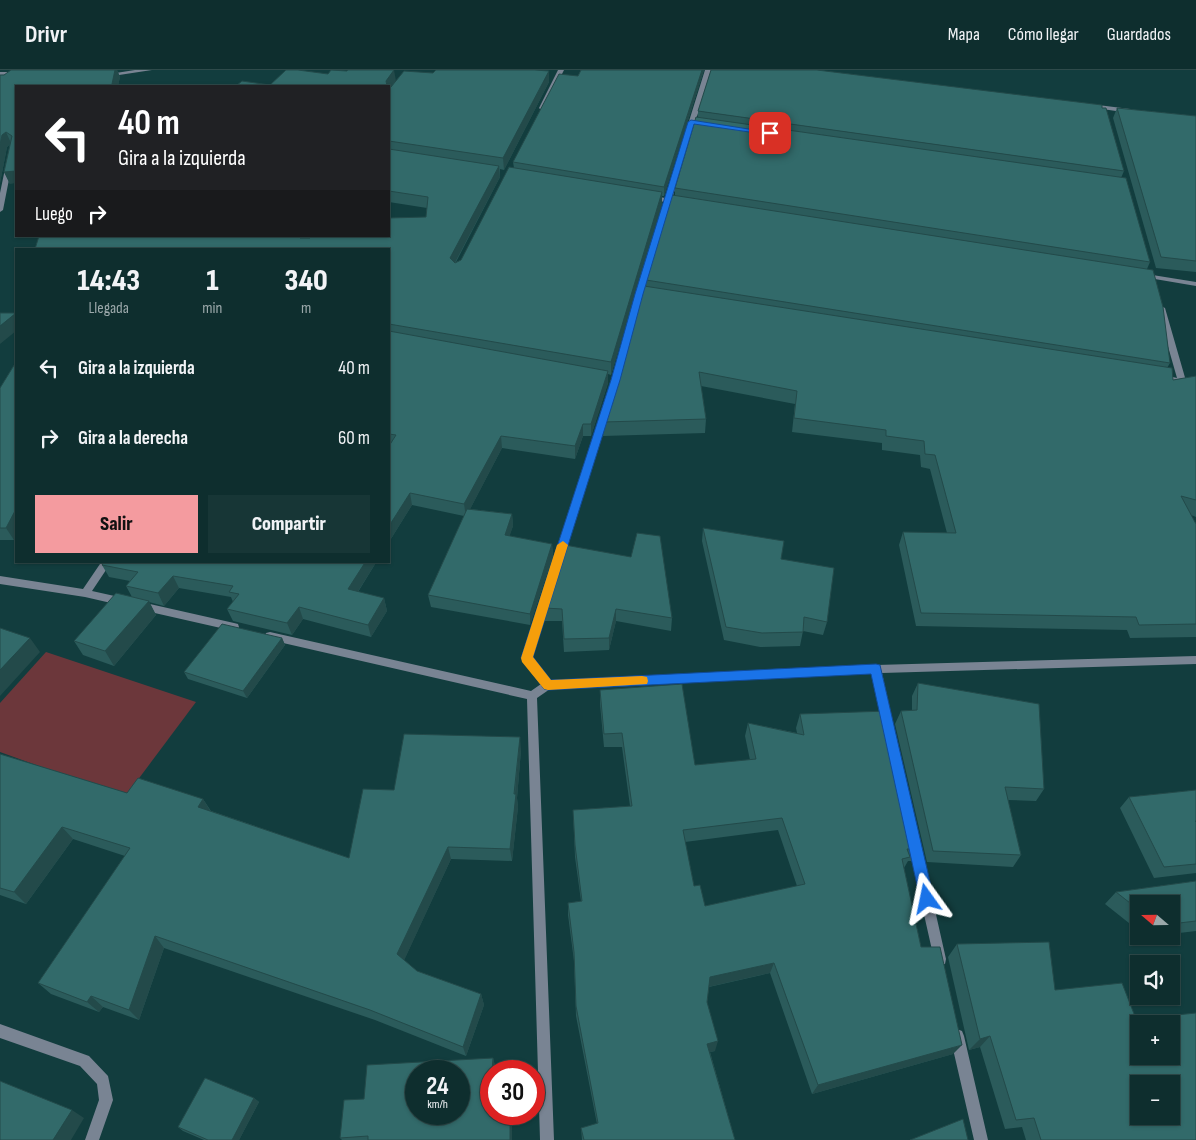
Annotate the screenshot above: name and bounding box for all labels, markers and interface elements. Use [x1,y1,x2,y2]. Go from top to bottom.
text: Drivr [25,20,67,49]
text: Mapa [948,24,980,45]
text: Cómo llegar [1008,24,1079,45]
text: Guardados [1107,24,1171,45]
text: 40 m [118,102,180,145]
icon: left [35,105,100,170]
pin [749,112,791,154]
icon: arrive [756,119,784,147]
text: Gira a la izquierda [118,145,246,172]
icon: right [83,200,111,228]
text: Luego [35,203,73,226]
text: 14:43 [77,263,140,299]
text: 1 [206,263,219,299]
text: 340 [285,263,328,299]
text: Llegada [88,299,129,318]
text: min [202,299,222,318]
text: m [301,299,311,318]
icon: left [35,354,63,382]
text: Gira a la izquierda [78,357,195,380]
text: 40 m [338,357,370,380]
icon: right [35,424,63,452]
text: Gira a la derecha [78,427,188,450]
text: 60 m [338,427,370,450]
button: Salir [35,495,198,553]
button: Compartir [208,495,370,553]
position arrow [900,872,952,924]
north arrow [1130,895,1180,945]
map controls [1130,895,1180,1125]
button: sound [1130,955,1180,1005]
button: + [1130,1015,1180,1065]
speed limit sign: 30 [480,1060,545,1125]
text: 24 [426,1071,449,1102]
button: − [1130,1075,1180,1125]
text: km/h [427,1097,448,1112]

